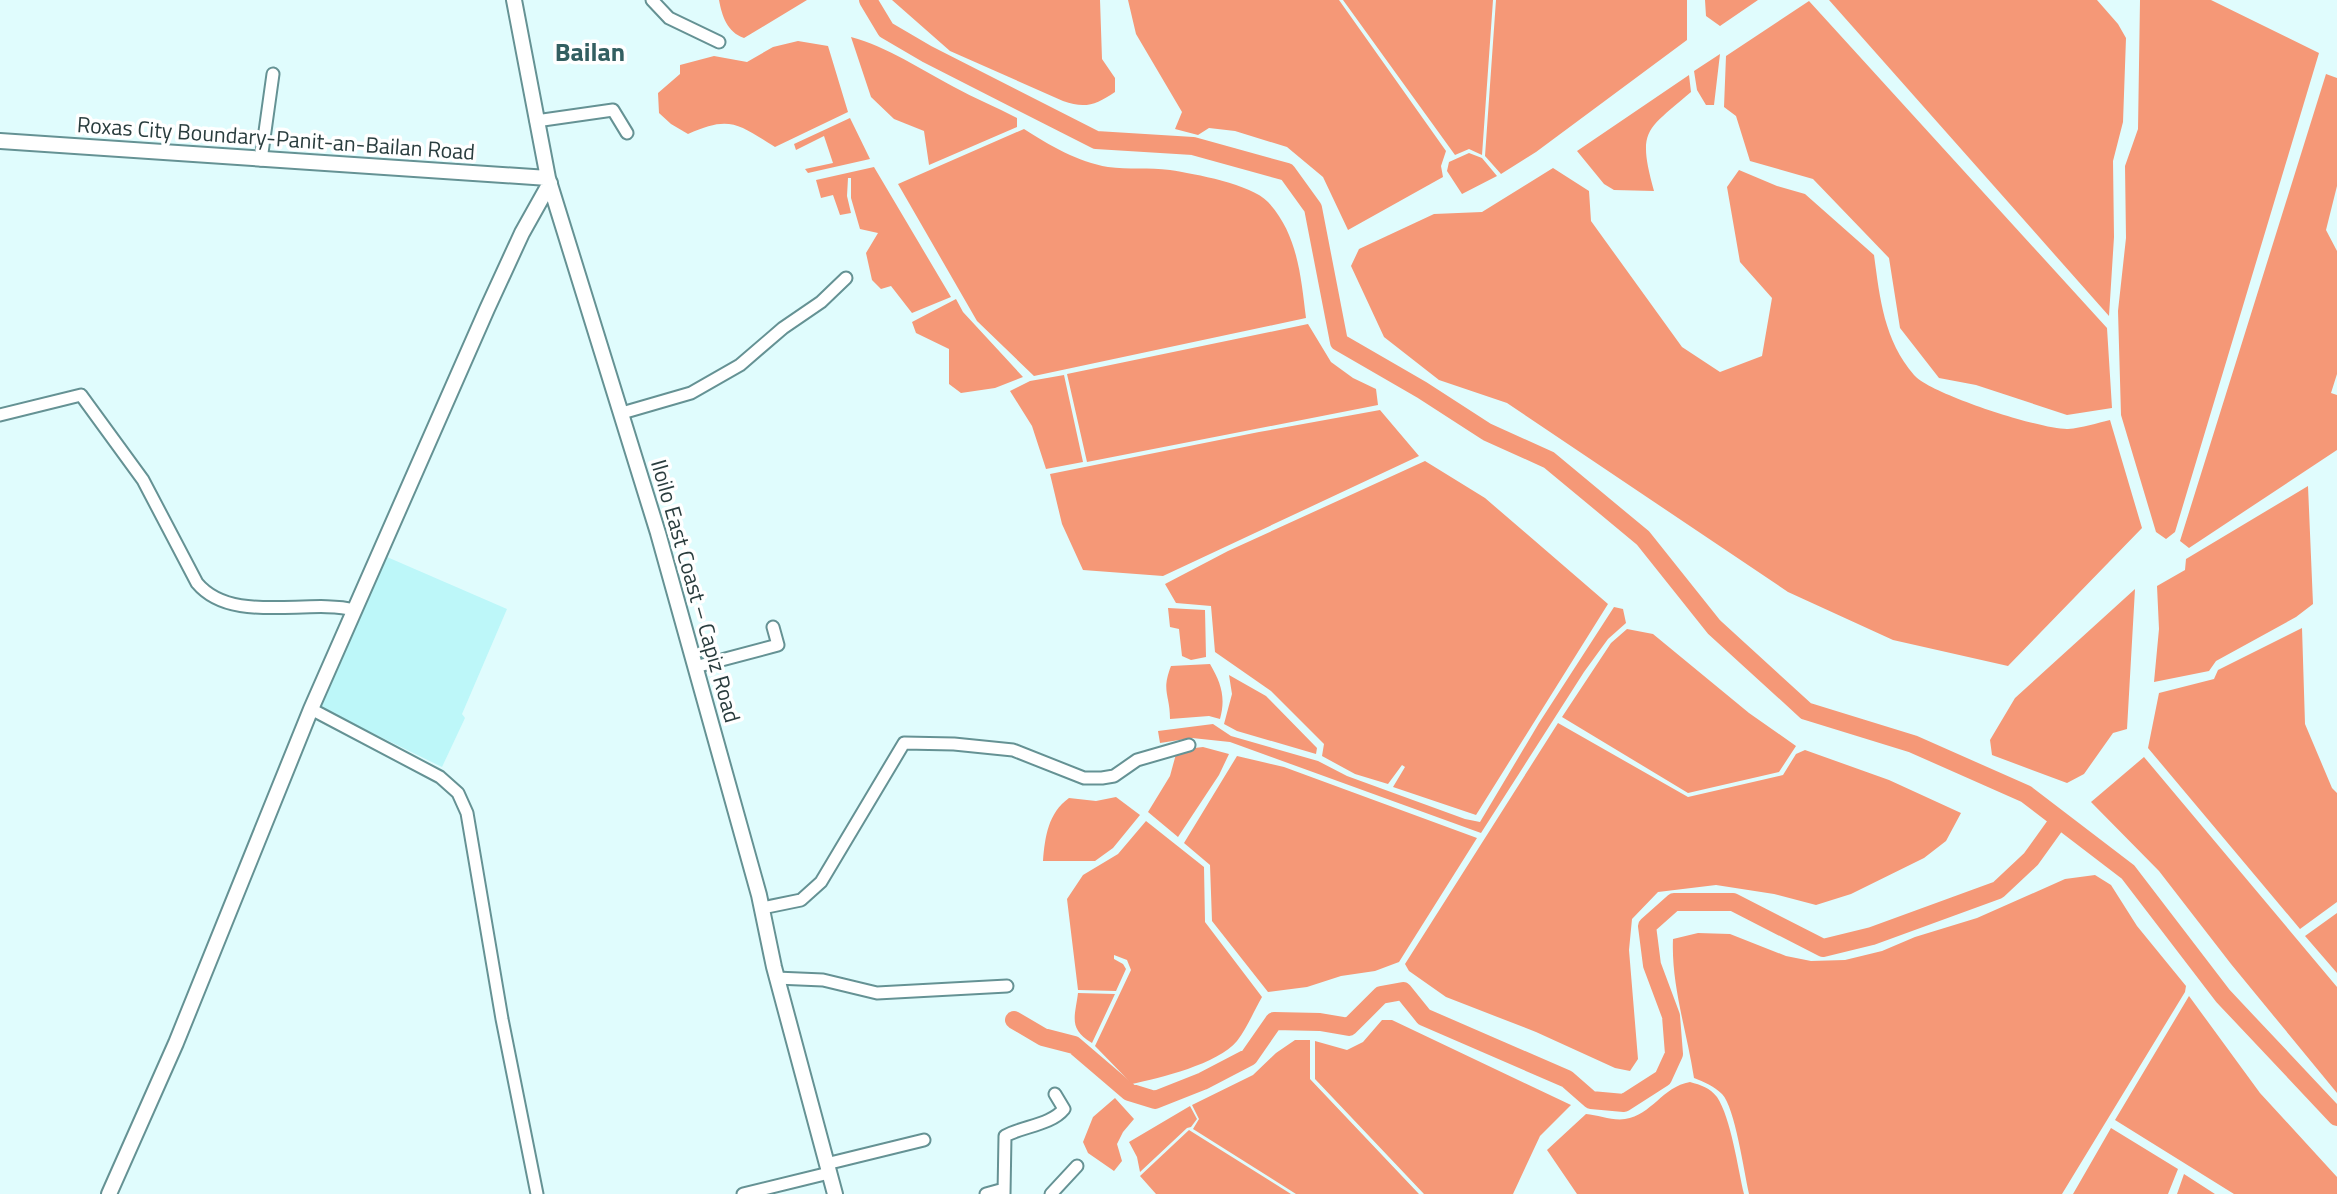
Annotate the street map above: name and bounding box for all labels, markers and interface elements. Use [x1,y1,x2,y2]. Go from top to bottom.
district label: Bailan [555,32,625,71]
street label: Roxas City Boundary-Panit-an-Bailan Road [76,107,476,169]
street label: Iloilo East Coast – Capiz Road [642,455,750,727]

